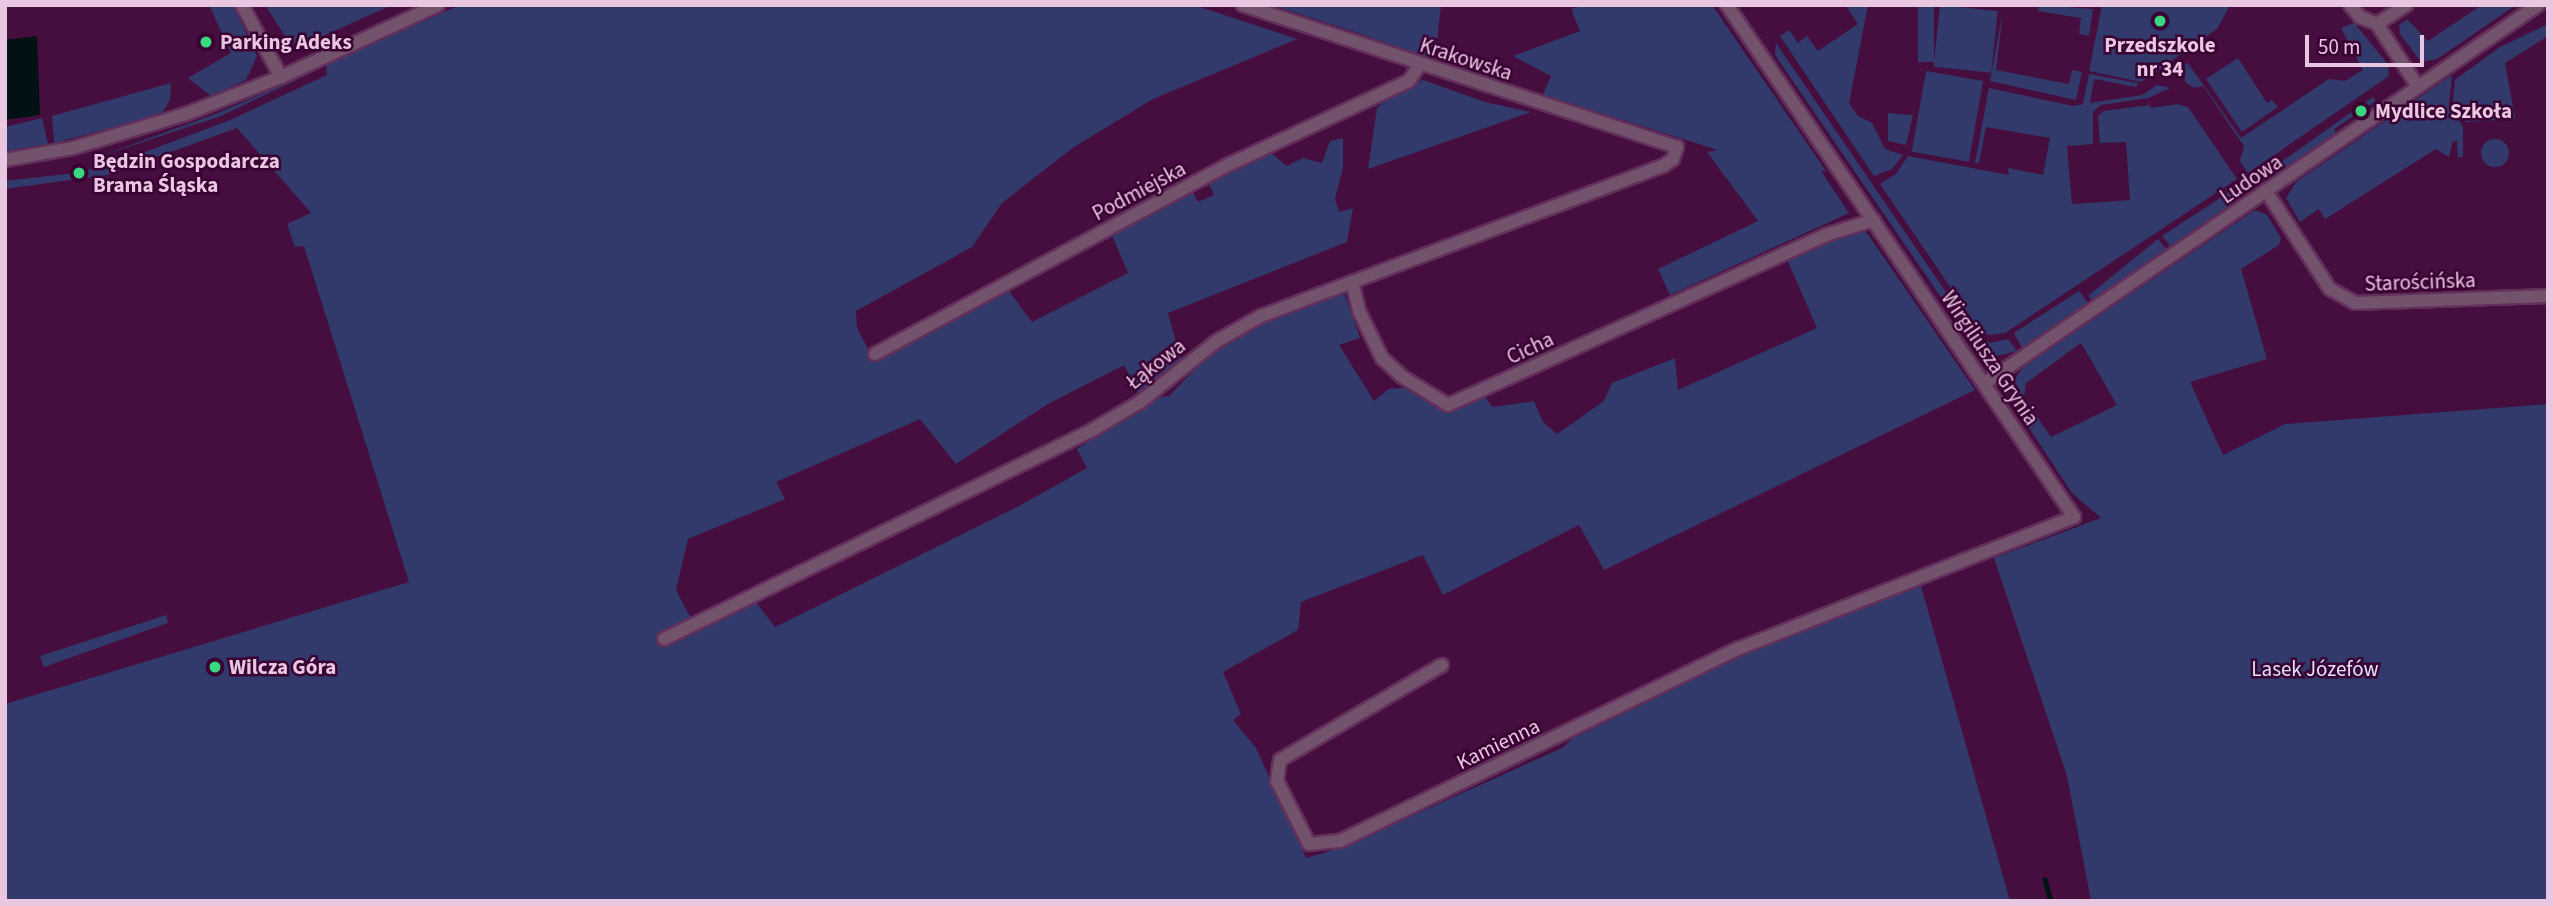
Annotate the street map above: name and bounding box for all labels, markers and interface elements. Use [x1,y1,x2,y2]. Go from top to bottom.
marker: Przedszkole nr 34 [2152,13,2168,29]
scale bar [2308,21,2427,65]
place label: Parking Adeks [220,29,352,55]
street label: Krakowska [1417,32,1515,86]
place label: Przedszkole nr 34 [2104,32,2216,82]
text: 50 m [2318,32,2360,62]
marker: Parking Adeks [198,34,214,50]
place label: Mydlice Szkoła [2375,98,2512,124]
marker: Mydlice Szkoła [2353,103,2369,119]
place label: Będzin Gospodarcza Brama Śląska [93,148,280,198]
street label: Ludowa [2215,149,2287,209]
street label: Podmiejska [1088,156,1190,226]
marker: Będzin Gospodarcza Brama Śląska [71,165,87,181]
street label: Starościńska [2364,267,2476,297]
street label: Wirgiliusza Grynia [1936,286,2044,430]
street label: Cicha [1503,326,1557,370]
street label: Łąkowa [1121,333,1191,395]
place label: Wilcza Góra [229,654,336,680]
park label: Lasek Józefów [2251,656,2379,682]
marker: Wilcza Góra [207,659,223,675]
street label: Kamienna [1452,713,1544,775]

